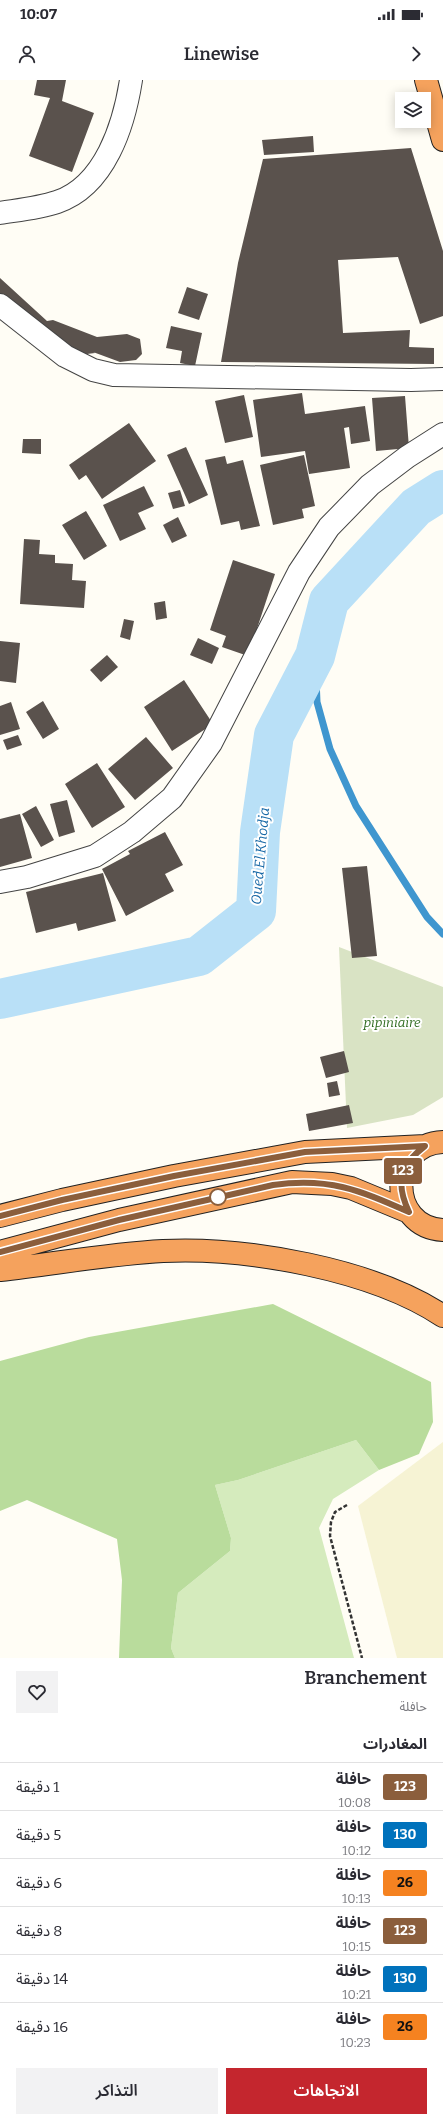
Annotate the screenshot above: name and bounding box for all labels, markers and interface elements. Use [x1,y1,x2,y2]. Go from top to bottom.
text: 10:07 [20,5,57,23]
icon: person [16,43,38,65]
text: Linewise [184,43,259,65]
icon: forward [405,43,427,65]
map controls [395,92,431,128]
button: layers [395,92,431,128]
water label: Oued El Khodja [248,807,273,905]
park label: pipiniaire [362,1015,421,1030]
line badge: 123 [380,1158,426,1184]
text: 123 [392,1162,414,1179]
unlabelled marker [209,1188,227,1206]
text: Branchement [304,1666,427,1689]
button: heart [16,1671,58,1713]
text: حافلة [400,1699,427,1714]
text: المغادرات [363,1735,427,1753]
text: حافلة [336,1770,371,1788]
text: 1 دقيقة [16,1778,59,1796]
text: 123 [394,1778,416,1795]
text: 10:08 [338,1795,371,1810]
text: حافلة [336,1818,371,1836]
text: 5 دقيقة [16,1826,61,1844]
text: 130 [393,1826,417,1843]
text: 10:12 [342,1843,371,1858]
text: حافلة [336,1866,371,1884]
text: 6 دقيقة [16,1874,62,1892]
text: 26 [397,1874,413,1891]
text: 10:13 [342,1891,371,1906]
text: حافلة [336,1914,371,1932]
text: 8 دقيقة [16,1922,62,1940]
text: 123 [394,1922,416,1939]
text: 10:15 [342,1939,371,1954]
text: حافلة [336,1962,371,1980]
text: 14 دقيقة [16,1970,68,1988]
text: 130 [393,1970,417,1987]
text: 10:21 [342,1987,371,2002]
text: حافلة [336,2010,371,2028]
text: 16 دقيقة [16,2018,68,2036]
text: 26 [397,2018,413,2035]
text: 10:23 [340,2035,371,2050]
button: التذاكر [16,2068,218,2114]
button: الاتجاهات [226,2068,427,2114]

